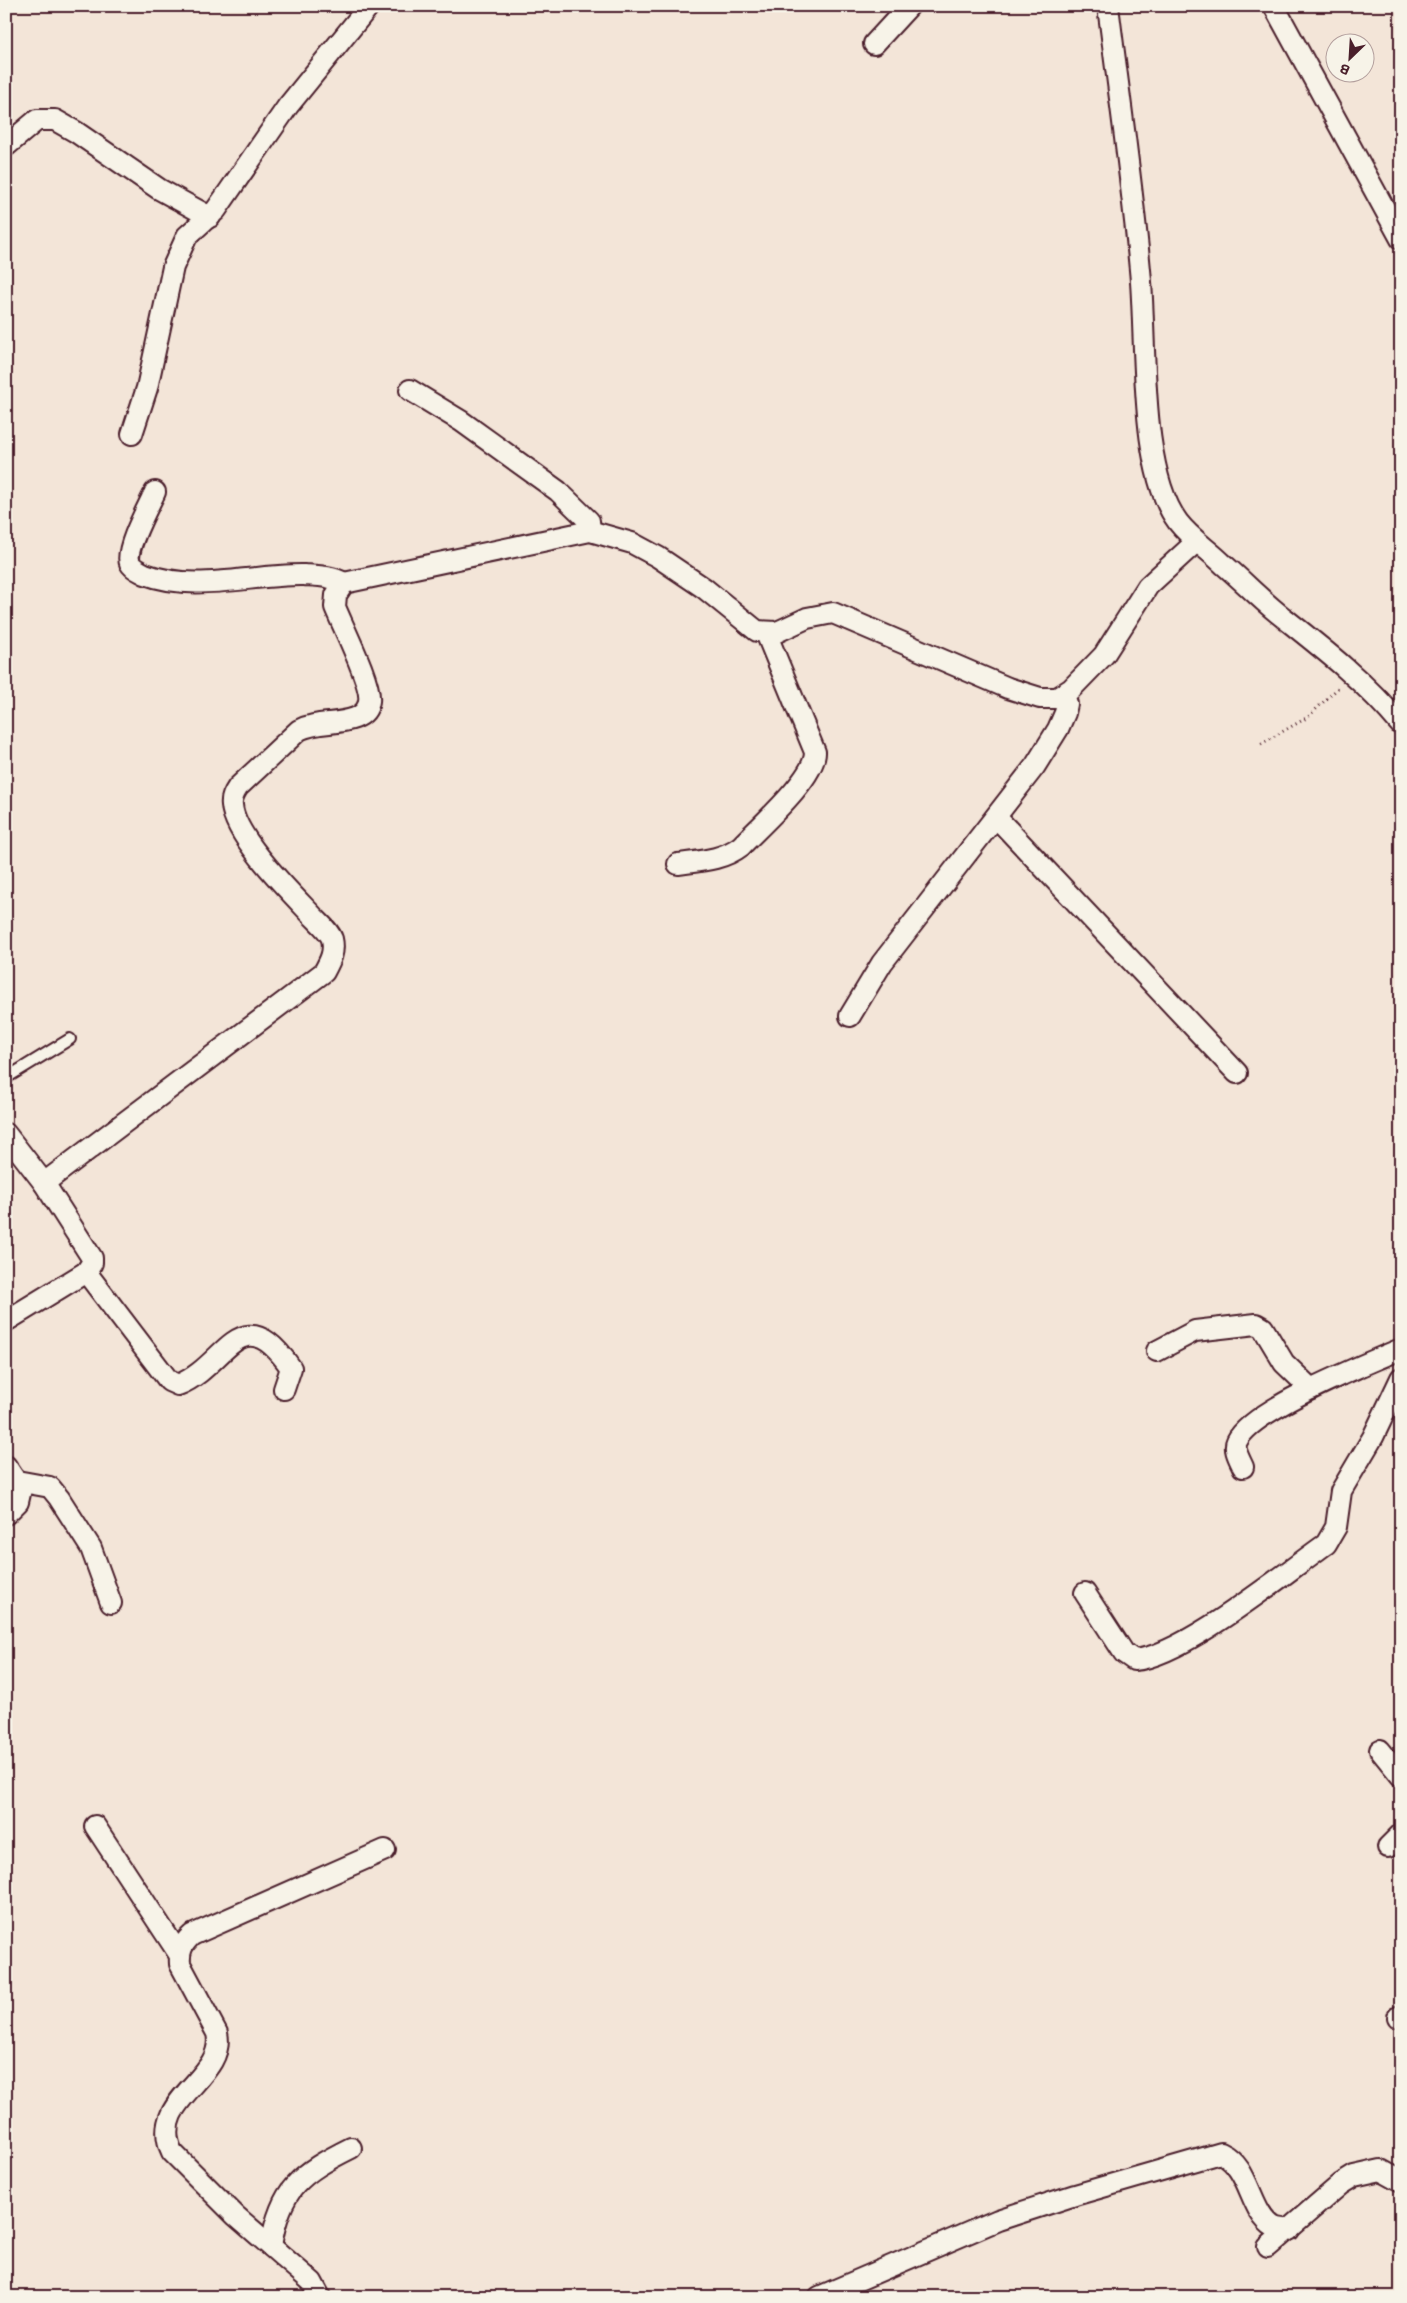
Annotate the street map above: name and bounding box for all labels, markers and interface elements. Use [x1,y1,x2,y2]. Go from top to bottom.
north arrow [1324,32,1374,82]
text: B [1337,60,1352,79]

